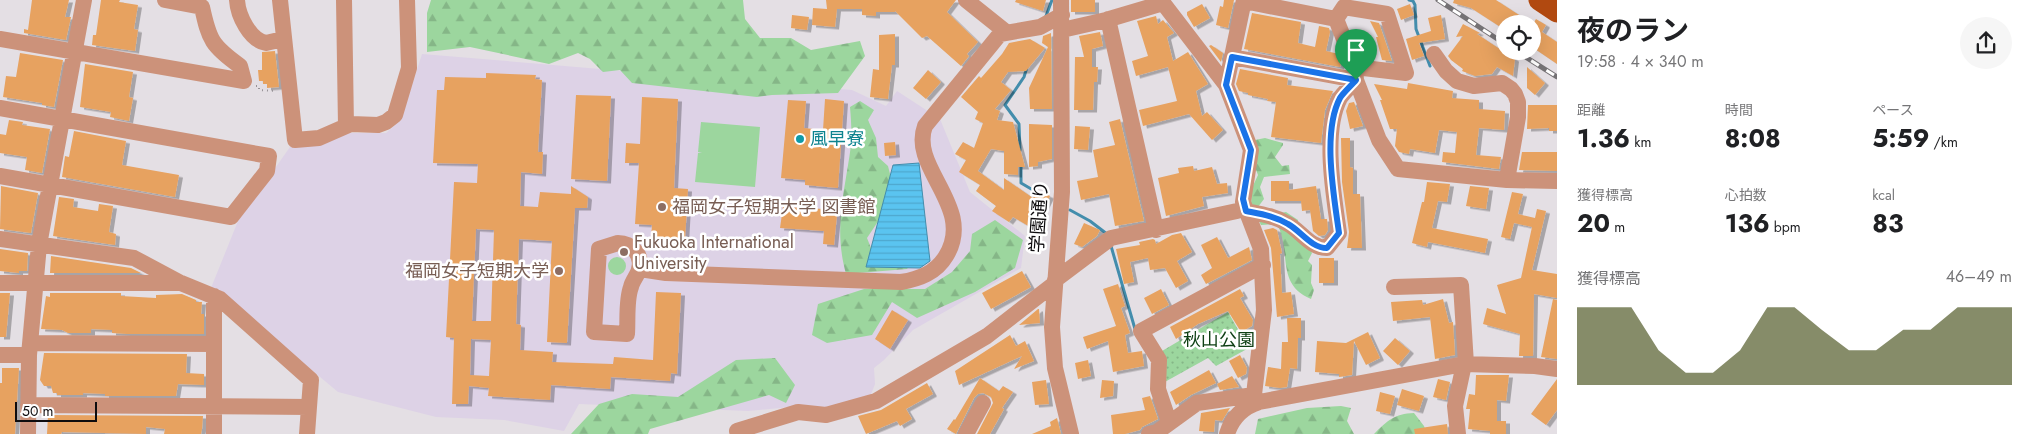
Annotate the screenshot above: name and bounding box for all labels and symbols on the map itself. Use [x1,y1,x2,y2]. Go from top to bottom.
pin [1335,29,1377,80]
place label: 風早寮 [810,126,864,152]
marker: 風早寮 [794,133,806,145]
street label: 学園通り [1024,180,1054,254]
place label: 福岡女子短期大学 図書館 [672,194,875,220]
marker: 福岡女子短期大学 図書館 [656,201,668,213]
place label: Fukuoka International University [634,229,794,276]
marker: Fukuoka International University [618,246,630,258]
place label: 福岡女子短期大学 [405,258,549,284]
marker: 福岡女子短期大学 [553,265,565,277]
park label: 秋山公園 [1183,327,1255,353]
scale bar [15,399,98,422]

